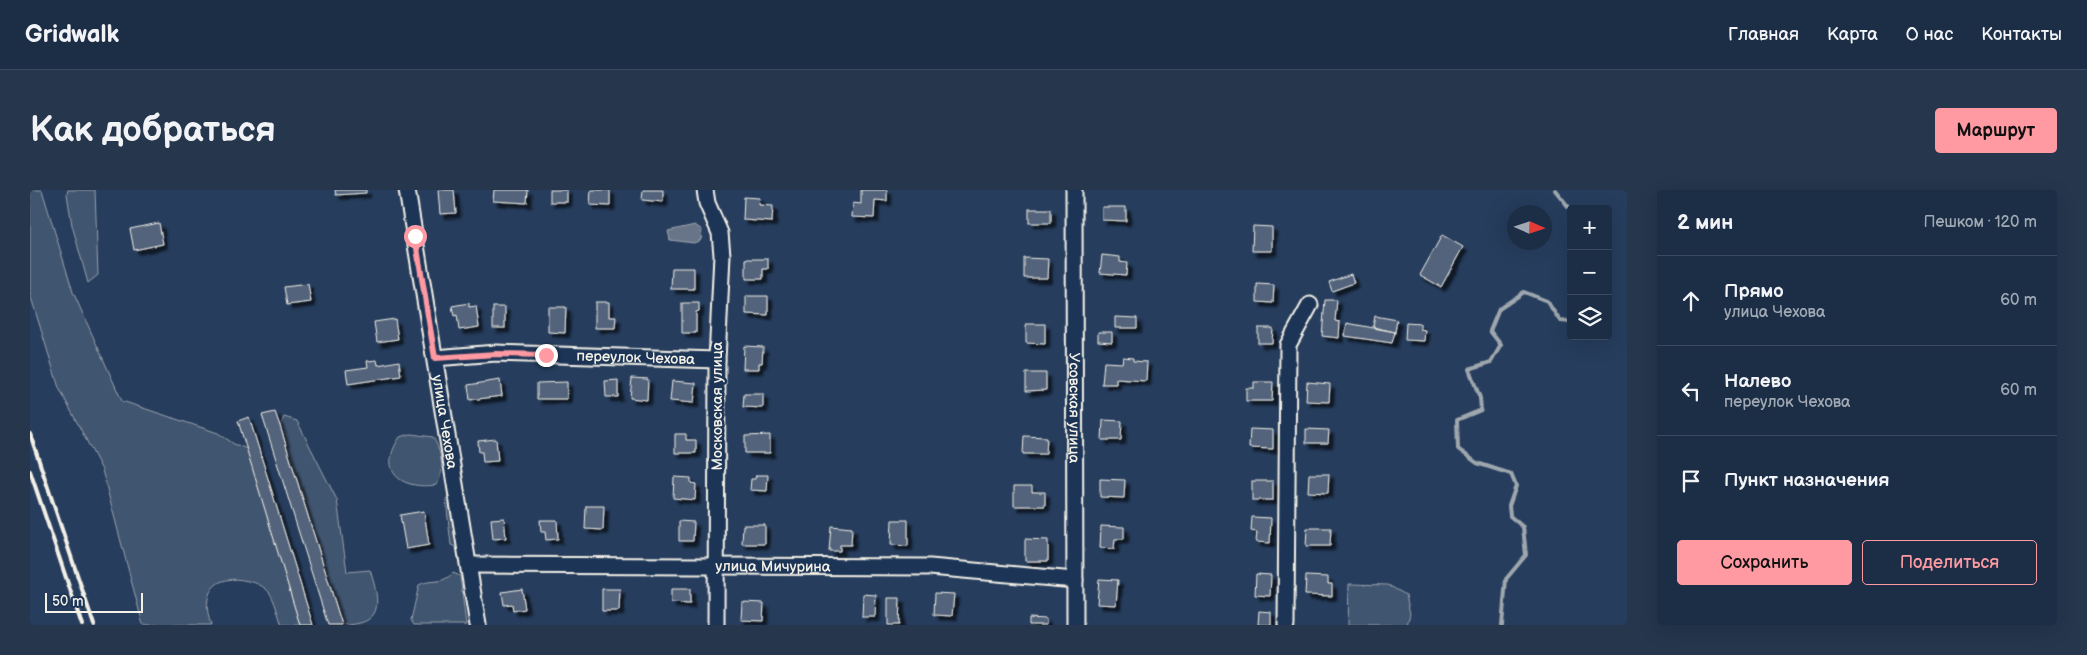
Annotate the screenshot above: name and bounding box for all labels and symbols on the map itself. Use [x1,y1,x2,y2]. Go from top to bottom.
north arrow [1507,205,1552,250]
route start [404,225,427,248]
street label: Московская улица [708,341,727,470]
route end [535,344,558,367]
street label: переулок Чехова [576,347,695,369]
street label: Усовская улица [1064,353,1084,464]
street label: улица Чехова [427,374,461,471]
street label: улица Мичурина [715,557,831,577]
scale bar [45,590,142,613]

